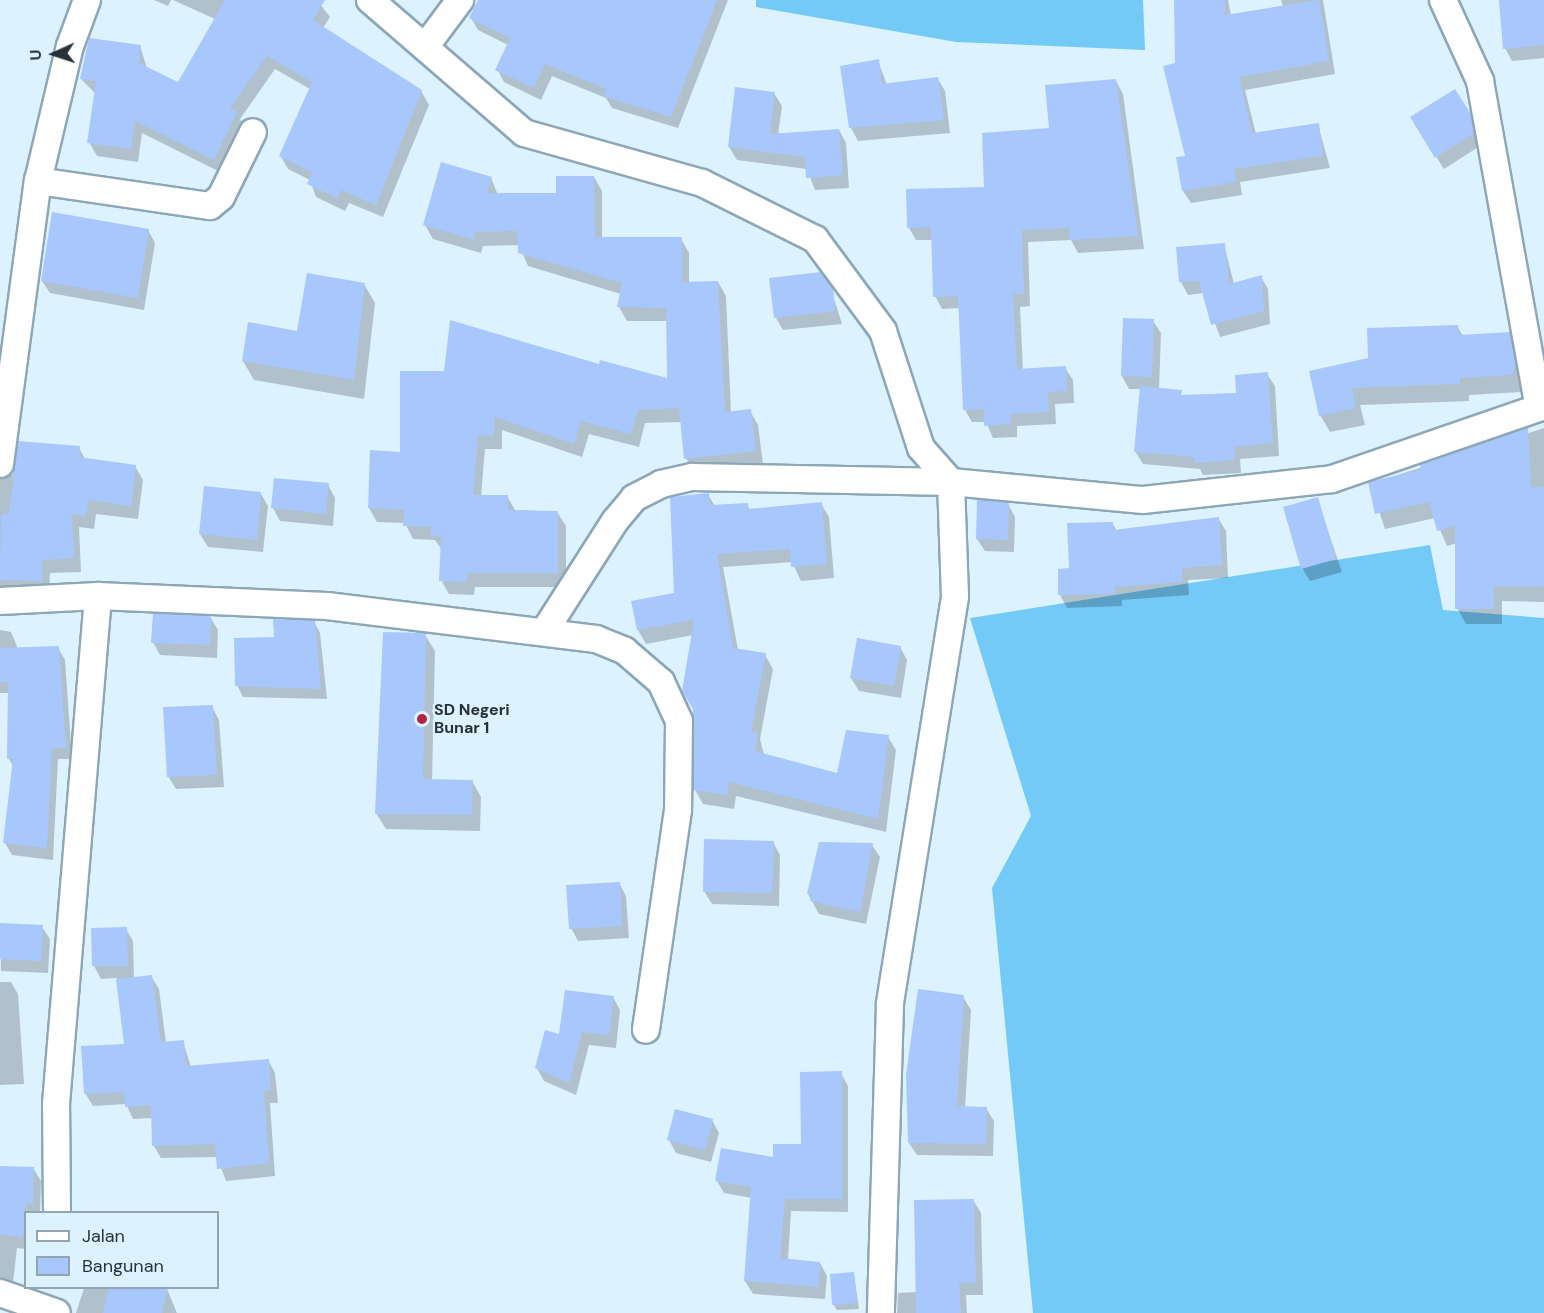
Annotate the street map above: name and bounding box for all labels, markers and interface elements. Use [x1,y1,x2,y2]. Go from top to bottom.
north arrow [24,24,84,84]
text: U [25,49,46,61]
place label: SD Negeri Bunar 1 [434,700,510,738]
marker: SD Negeri Bunar 1 [415,712,429,726]
legend [24,1211,219,1289]
text: Jalan [82,1224,125,1248]
text: Bangunan [82,1254,164,1278]

